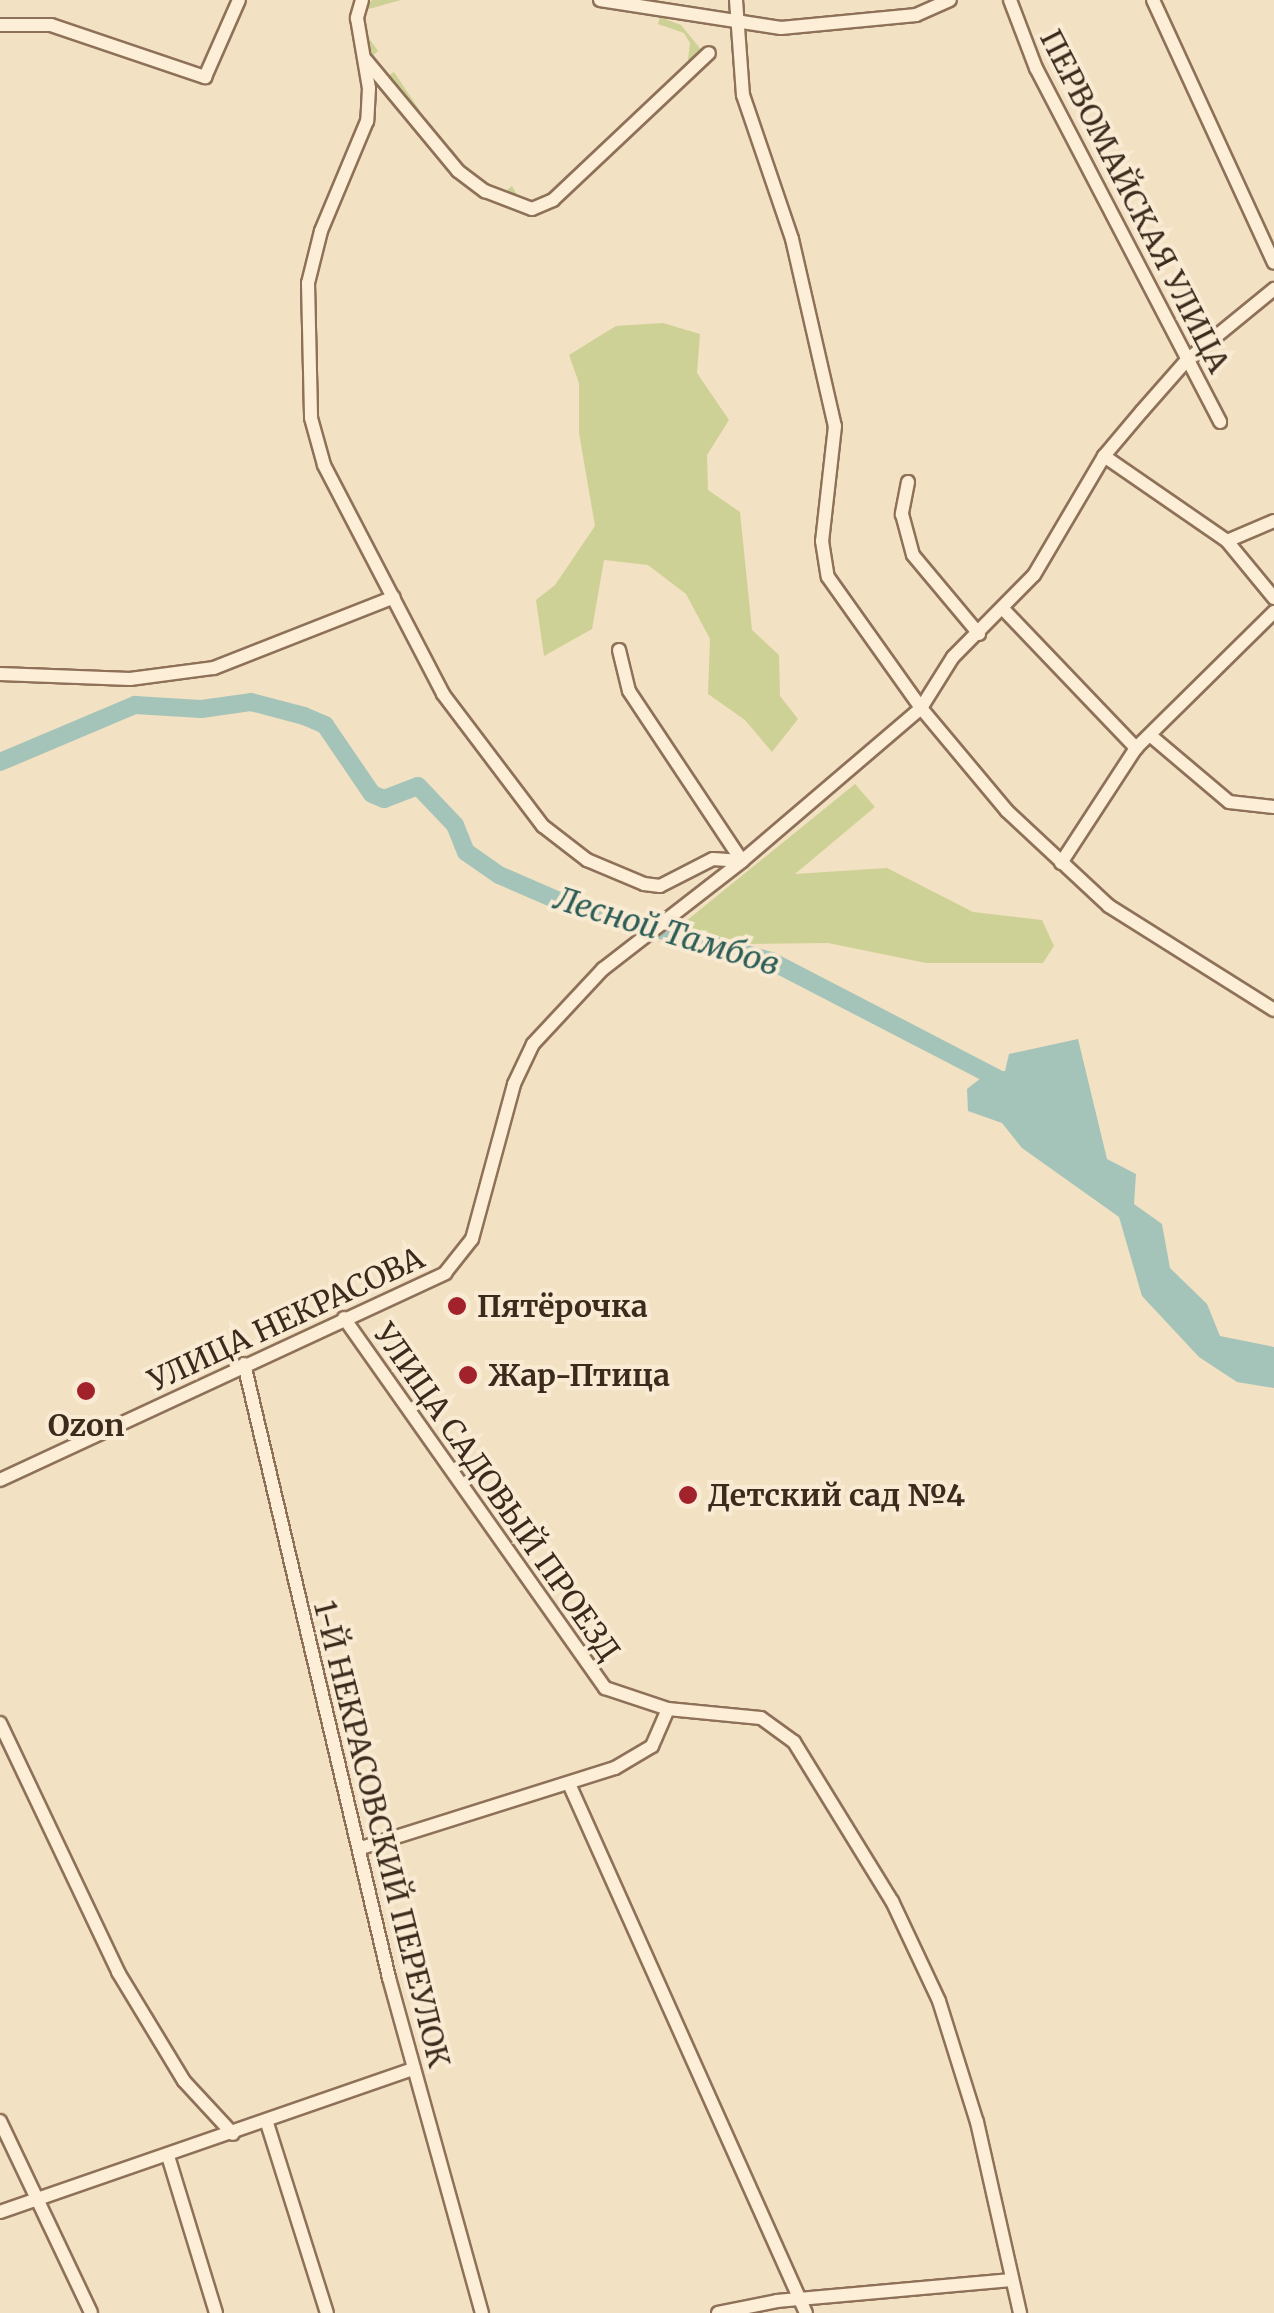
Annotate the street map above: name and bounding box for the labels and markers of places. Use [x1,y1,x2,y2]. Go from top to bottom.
place label: Пятёрочка [477,1288,648,1324]
marker: Пятёрочка [446,1295,468,1317]
place label: Жар-Птица [488,1357,670,1393]
marker: Жар-Птица [457,1364,479,1386]
marker: Ozon [75,1380,97,1402]
place label: Ozon [48,1407,124,1443]
place label: Детский сад №4 [708,1477,965,1513]
marker: Детский сад №4 [677,1484,699,1506]

